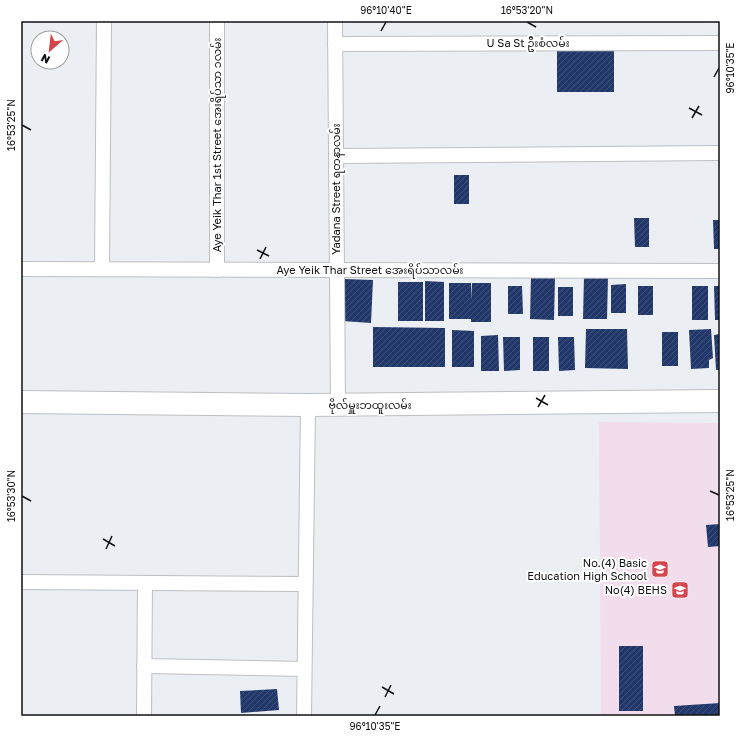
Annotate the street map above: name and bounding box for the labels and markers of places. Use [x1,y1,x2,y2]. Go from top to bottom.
place label: No.(4) Basic Education High School [527,556,647,582]
school or university icon: No.(4) Basic Education High School [650,559,670,579]
school or university icon: No(4) BEHS [670,580,690,600]
place label: No(4) BEHS [605,583,667,596]

